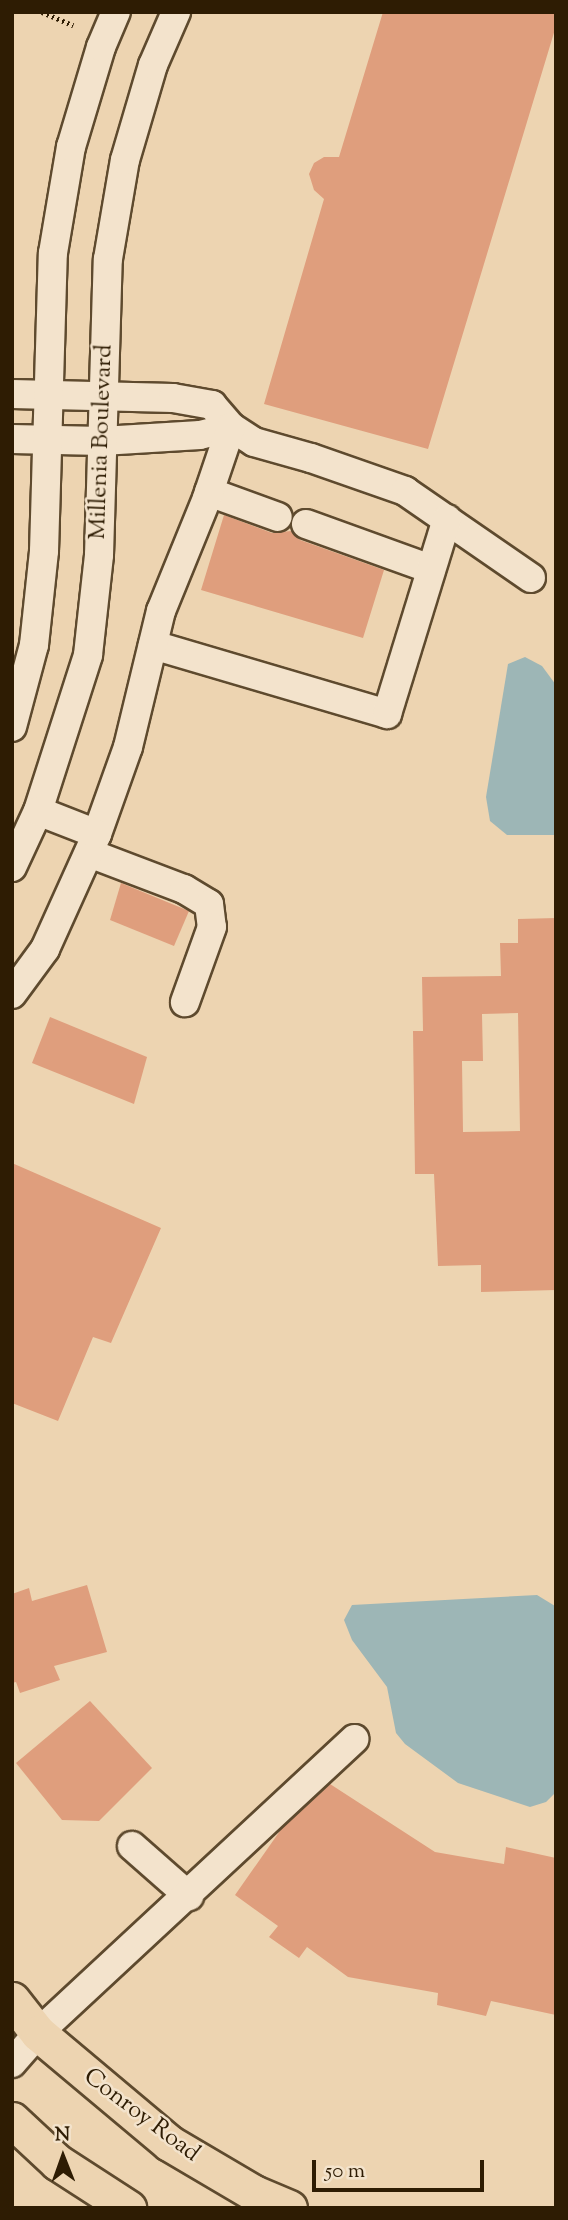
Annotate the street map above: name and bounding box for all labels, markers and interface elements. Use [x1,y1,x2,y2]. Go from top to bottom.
street label: Millenia Boulevard [84,344,120,540]
street label: Conroy Road [77,2063,205,2169]
north arrow [28,2122,98,2192]
text: N [55,2122,70,2149]
scale bar [316,2146,488,2190]
text: 50 m [325,2157,365,2187]

